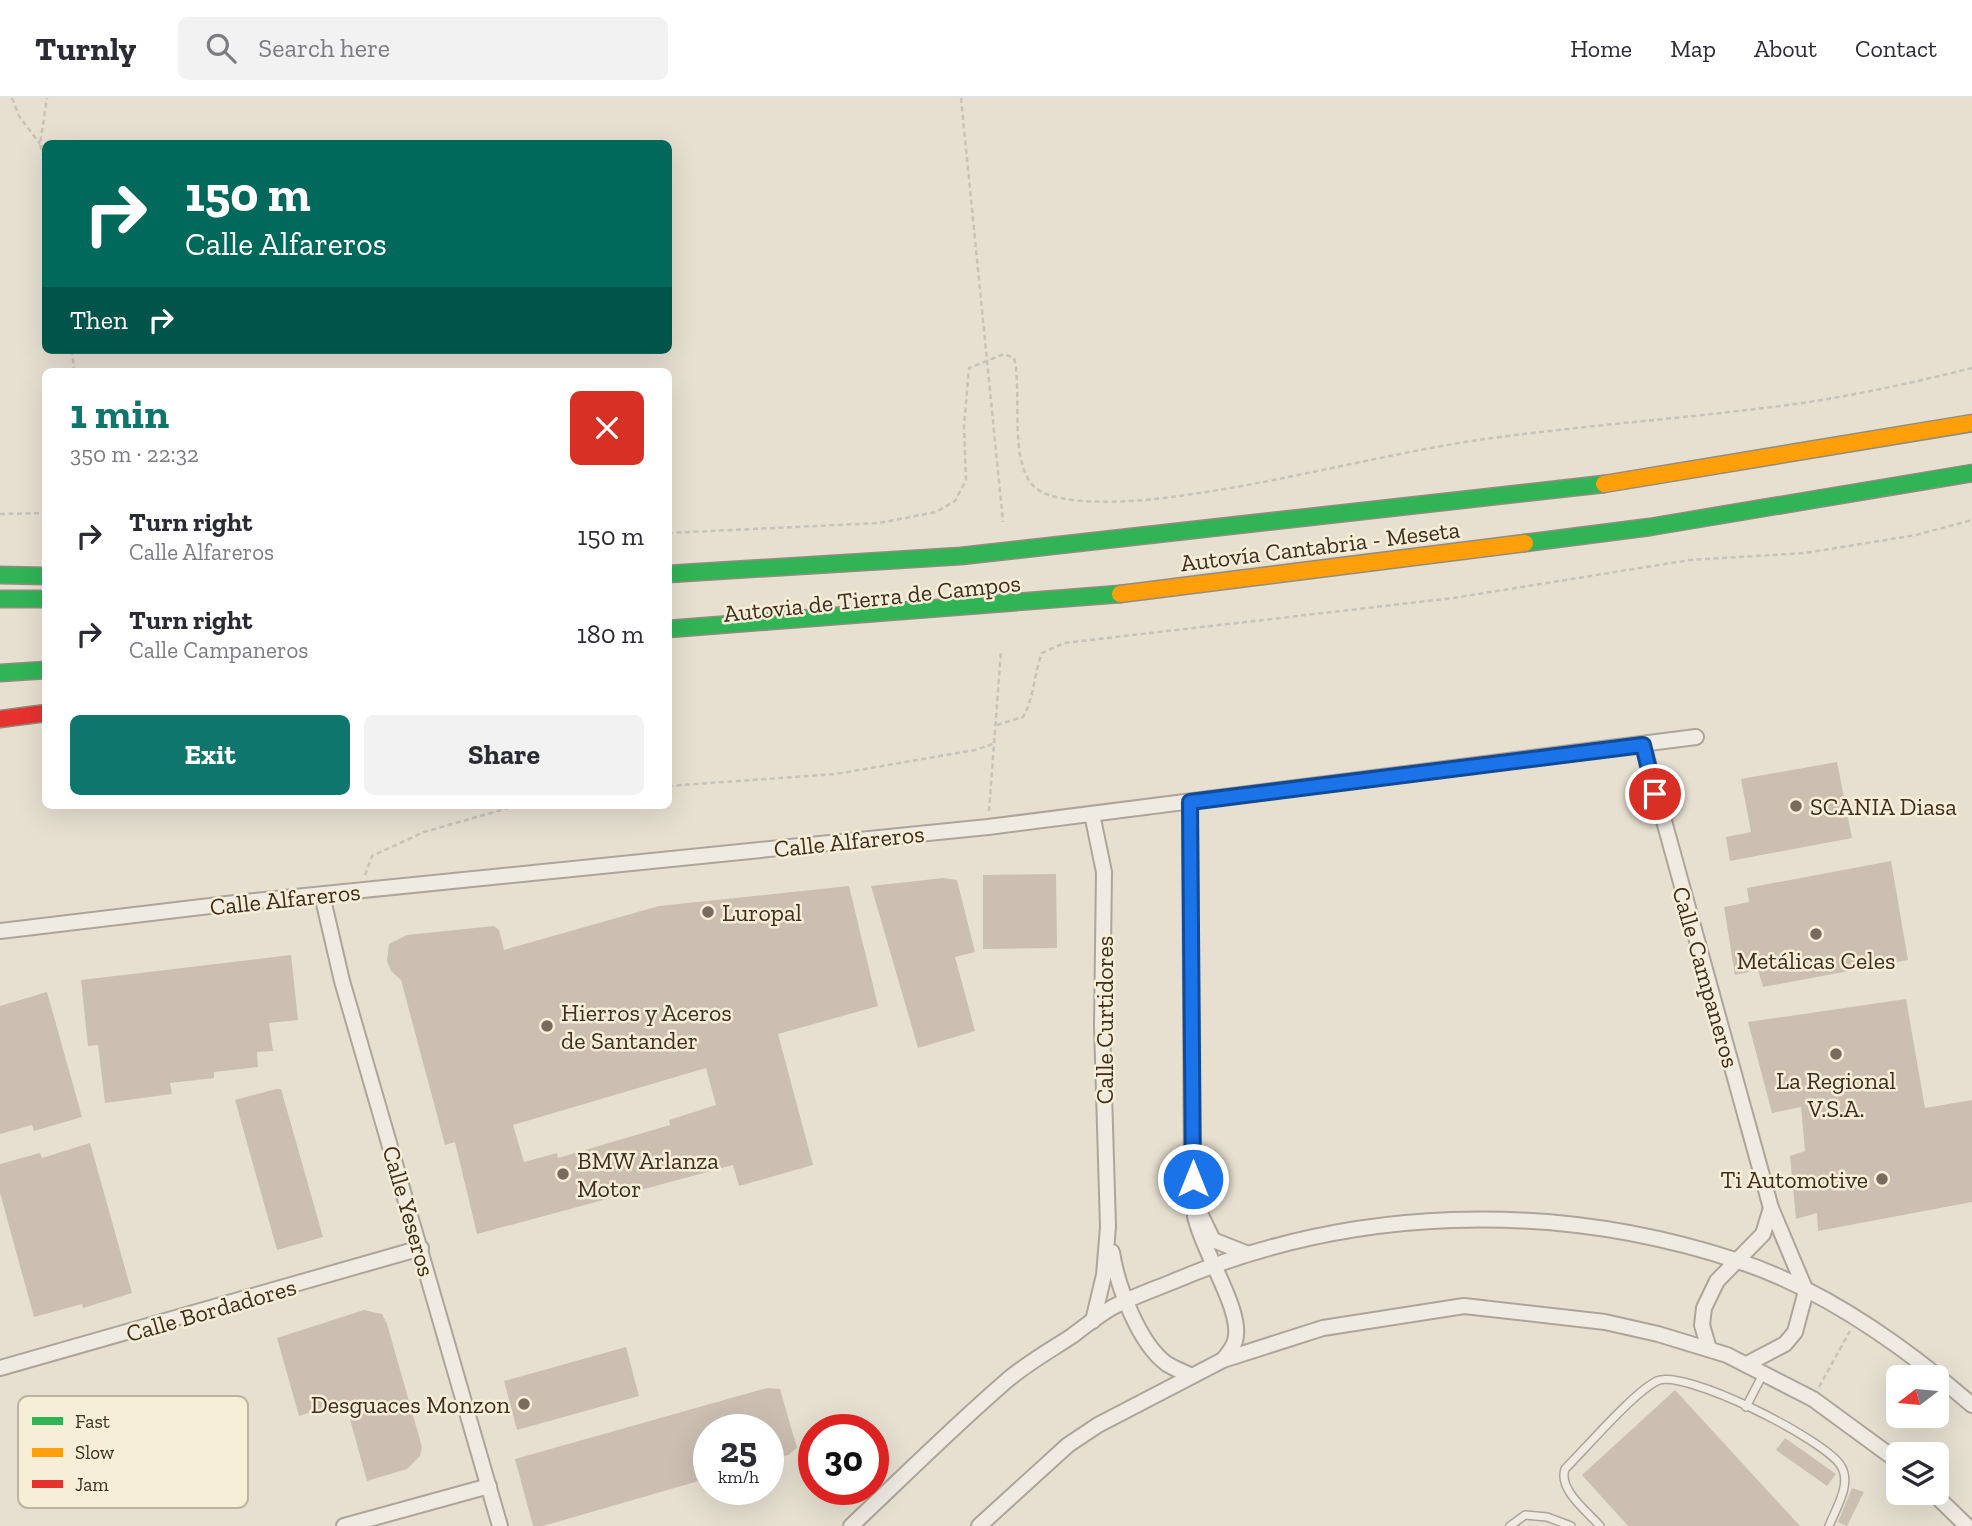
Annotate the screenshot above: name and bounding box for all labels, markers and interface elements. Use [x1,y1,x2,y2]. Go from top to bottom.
search box [178,17,668,80]
text: Turnly [35,29,136,68]
icon: search [202,29,240,67]
text: Search here [258,32,390,64]
text: Home [1570,34,1632,63]
text: Map [1670,34,1716,63]
text: About [1754,34,1817,63]
text: Contact [1855,34,1937,63]
text: 150 m [185,165,311,224]
icon: right [70,168,161,259]
text: Calle Alfareros [185,225,387,263]
icon: right [142,301,180,339]
text: Then [70,304,128,336]
text: 1 min [70,388,169,439]
button: close [570,391,644,465]
text: 350 m · 22:32 [70,440,199,468]
text: Turn right [129,506,252,538]
street label: Autovía Cantabria - Meseta [1179,514,1462,578]
icon: right [70,517,108,555]
text: 150 m [577,520,644,552]
text: Calle Alfareros [129,538,274,566]
street label: Autovia de Tierra de Campos [722,568,1022,628]
text: Turn right [129,604,252,636]
icon: right [70,615,108,653]
text: 180 m [577,618,644,650]
text: Calle Campaneros [129,636,308,664]
button: Exit [70,715,350,795]
button: Share [364,715,644,795]
pin [1625,764,1685,824]
icon: arrive [1636,775,1674,813]
place label: SCANIA Diasa [1810,792,1957,821]
marker: SCANIA Diasa [1788,798,1804,814]
street label: Calle Alfareros [772,819,926,863]
street label: Calle Alfareros [208,877,362,921]
street label: Calle Campaneros [1666,883,1746,1071]
place label: Luropal [722,898,802,927]
marker: Luropal [700,904,716,920]
marker: Metálicas Celes [1808,926,1824,942]
street label: Calle Curtidores [1090,936,1119,1104]
place label: Metálicas Celes [1736,946,1896,975]
place label: Hierros y Aceros de Santander [561,998,732,1055]
marker: Hierros y Aceros de Santander [539,1018,555,1034]
marker: La Regional V.S.A. [1828,1046,1844,1062]
place label: La Regional V.S.A. [1776,1066,1896,1123]
street label: Calle Yeseros [377,1142,441,1280]
position arrow [1156,1142,1230,1216]
place label: BMW Arlanza Motor [577,1146,719,1203]
place label: Ti Automotive [1720,1165,1868,1194]
marker: BMW Arlanza Motor [555,1166,571,1182]
marker: Ti Automotive [1874,1171,1890,1187]
street label: Calle Bordadores [123,1272,299,1348]
north arrow [1886,1365,1950,1428]
map controls [1886,1365,1949,1505]
place label: Desguaces Monzon [311,1390,510,1419]
legend [18,1396,248,1508]
marker: Desguaces Monzon [516,1396,532,1412]
text: Fast [75,1410,110,1433]
speed limit sign: 30 [798,1414,889,1505]
text: 25 [720,1429,757,1471]
text: Slow [75,1441,115,1464]
button: layers [1886,1442,1949,1505]
text: km/h [718,1466,759,1488]
text: Jam [75,1473,109,1496]

